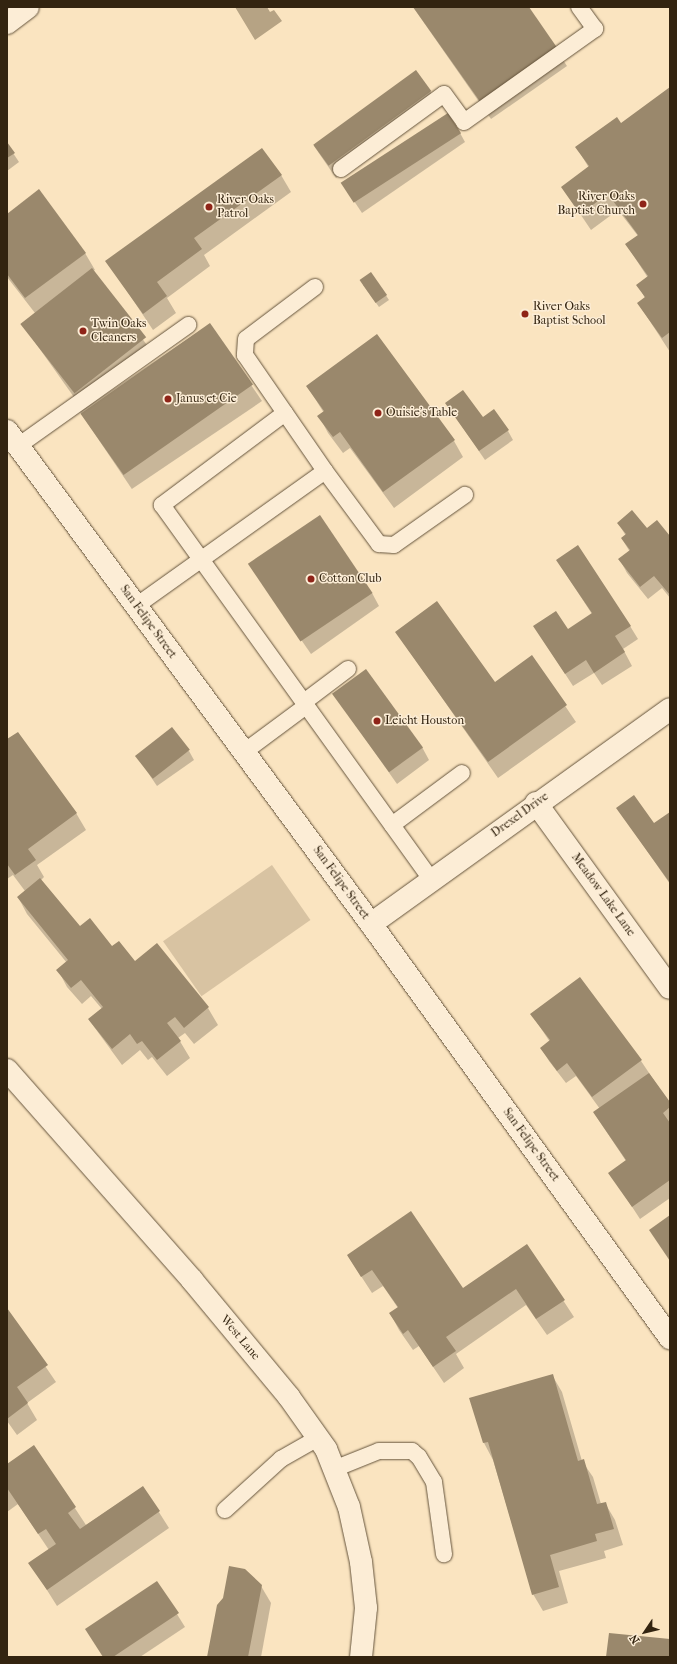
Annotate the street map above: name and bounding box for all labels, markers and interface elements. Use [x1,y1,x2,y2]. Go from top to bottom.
place label: River Oaks Baptist Church [558,190,635,218]
place label: River Oaks Patrol [217,193,274,221]
marker: River Oaks Baptist Church [638,199,648,209]
marker: River Oaks Patrol [204,202,214,212]
place label: River Oaks Baptist School [533,300,605,328]
marker: River Oaks Baptist School [520,309,530,319]
place label: Twin Oaks Cleaners [91,317,146,345]
marker: Twin Oaks Cleaners [78,326,88,336]
place label: Janus et Cie [176,392,237,406]
marker: Janus et Cie [163,394,173,404]
place label: Ouisie's Table [386,406,457,420]
marker: Ouisie's Table [373,408,383,418]
place label: Cotton Club [319,572,382,586]
marker: Cotton Club [306,574,316,584]
street label: San Felipe Street [117,583,179,661]
place label: Leicht Houston [385,714,464,728]
marker: Leicht Houston [372,716,382,726]
street label: Drexel Drive [489,789,551,841]
street label: San Felipe Street [310,844,372,922]
street label: Meadow Lake Lane [568,851,638,939]
street label: San Felipe Street [500,1106,562,1184]
street label: West Lane [217,1313,263,1363]
north arrow [625,1612,665,1652]
text: N [627,1632,642,1646]

